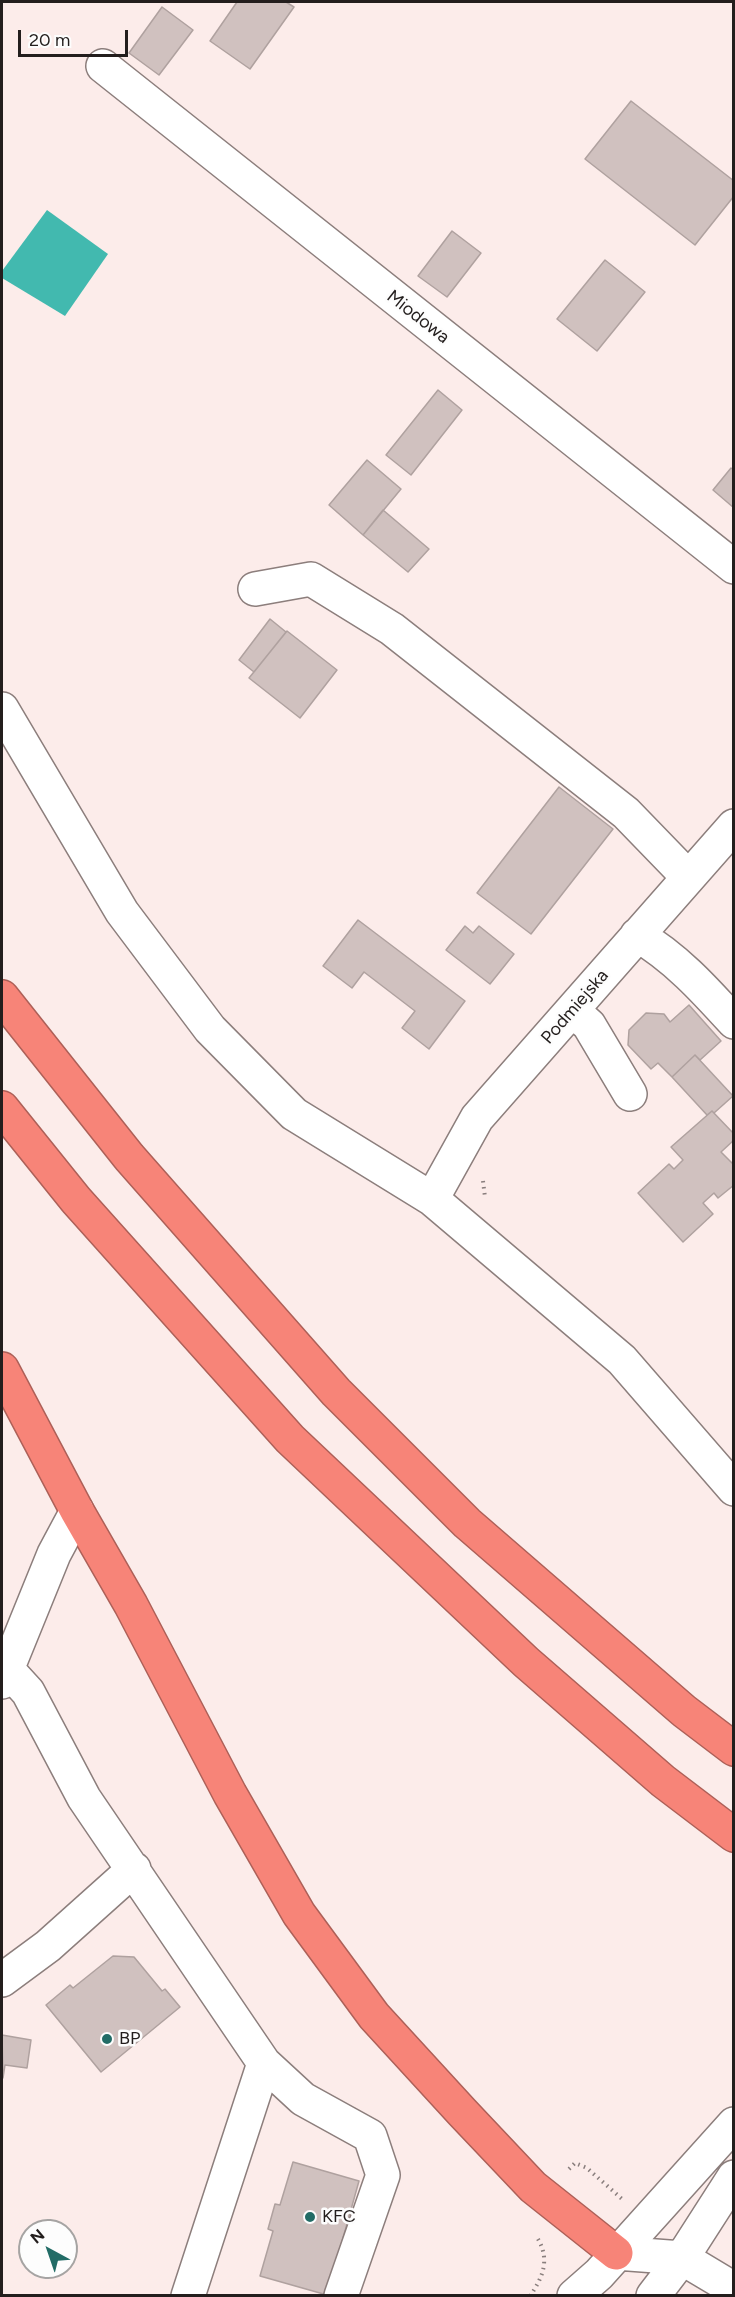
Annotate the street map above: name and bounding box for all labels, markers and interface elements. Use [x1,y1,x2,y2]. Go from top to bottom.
scale bar [21,18,130,56]
text: 20 m [29,29,70,51]
street label: Miodowa [382,286,454,348]
street label: Podmiejska [537,965,613,1049]
place label: BP [119,2028,140,2050]
marker: BP [100,2032,114,2046]
place label: KFC [322,2206,356,2228]
marker: KFC [303,2210,317,2224]
north arrow [18,2219,78,2279]
text: N [27,2225,48,2248]

